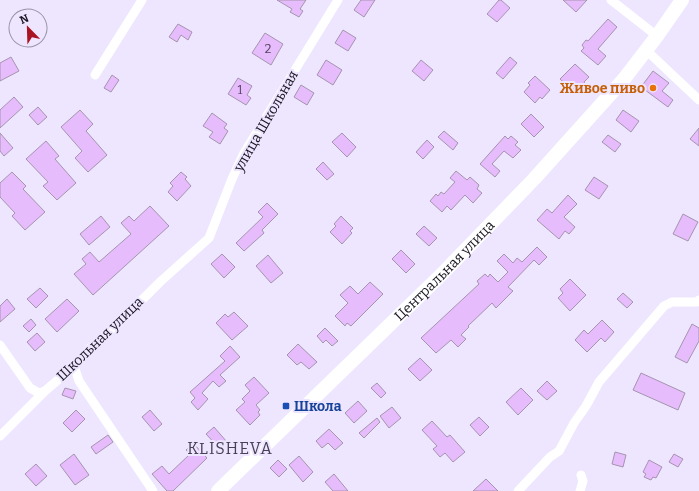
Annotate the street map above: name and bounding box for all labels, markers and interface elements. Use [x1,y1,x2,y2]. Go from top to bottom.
north arrow [8,8,48,48]
text: N [18,11,31,27]
house number: 2 [265,42,271,56]
street label: улица Школьная [230,67,302,175]
place label: Живое пиво [560,80,645,97]
house number: 1 [238,83,243,97]
marker: Живое пиво [648,83,658,93]
street label: Центральная улица [391,216,498,324]
street label: Школьная улица [53,293,147,385]
place label: Школа [294,398,342,415]
marker: Школа [281,401,291,411]
district label: KLISHEVA [187,439,273,458]

